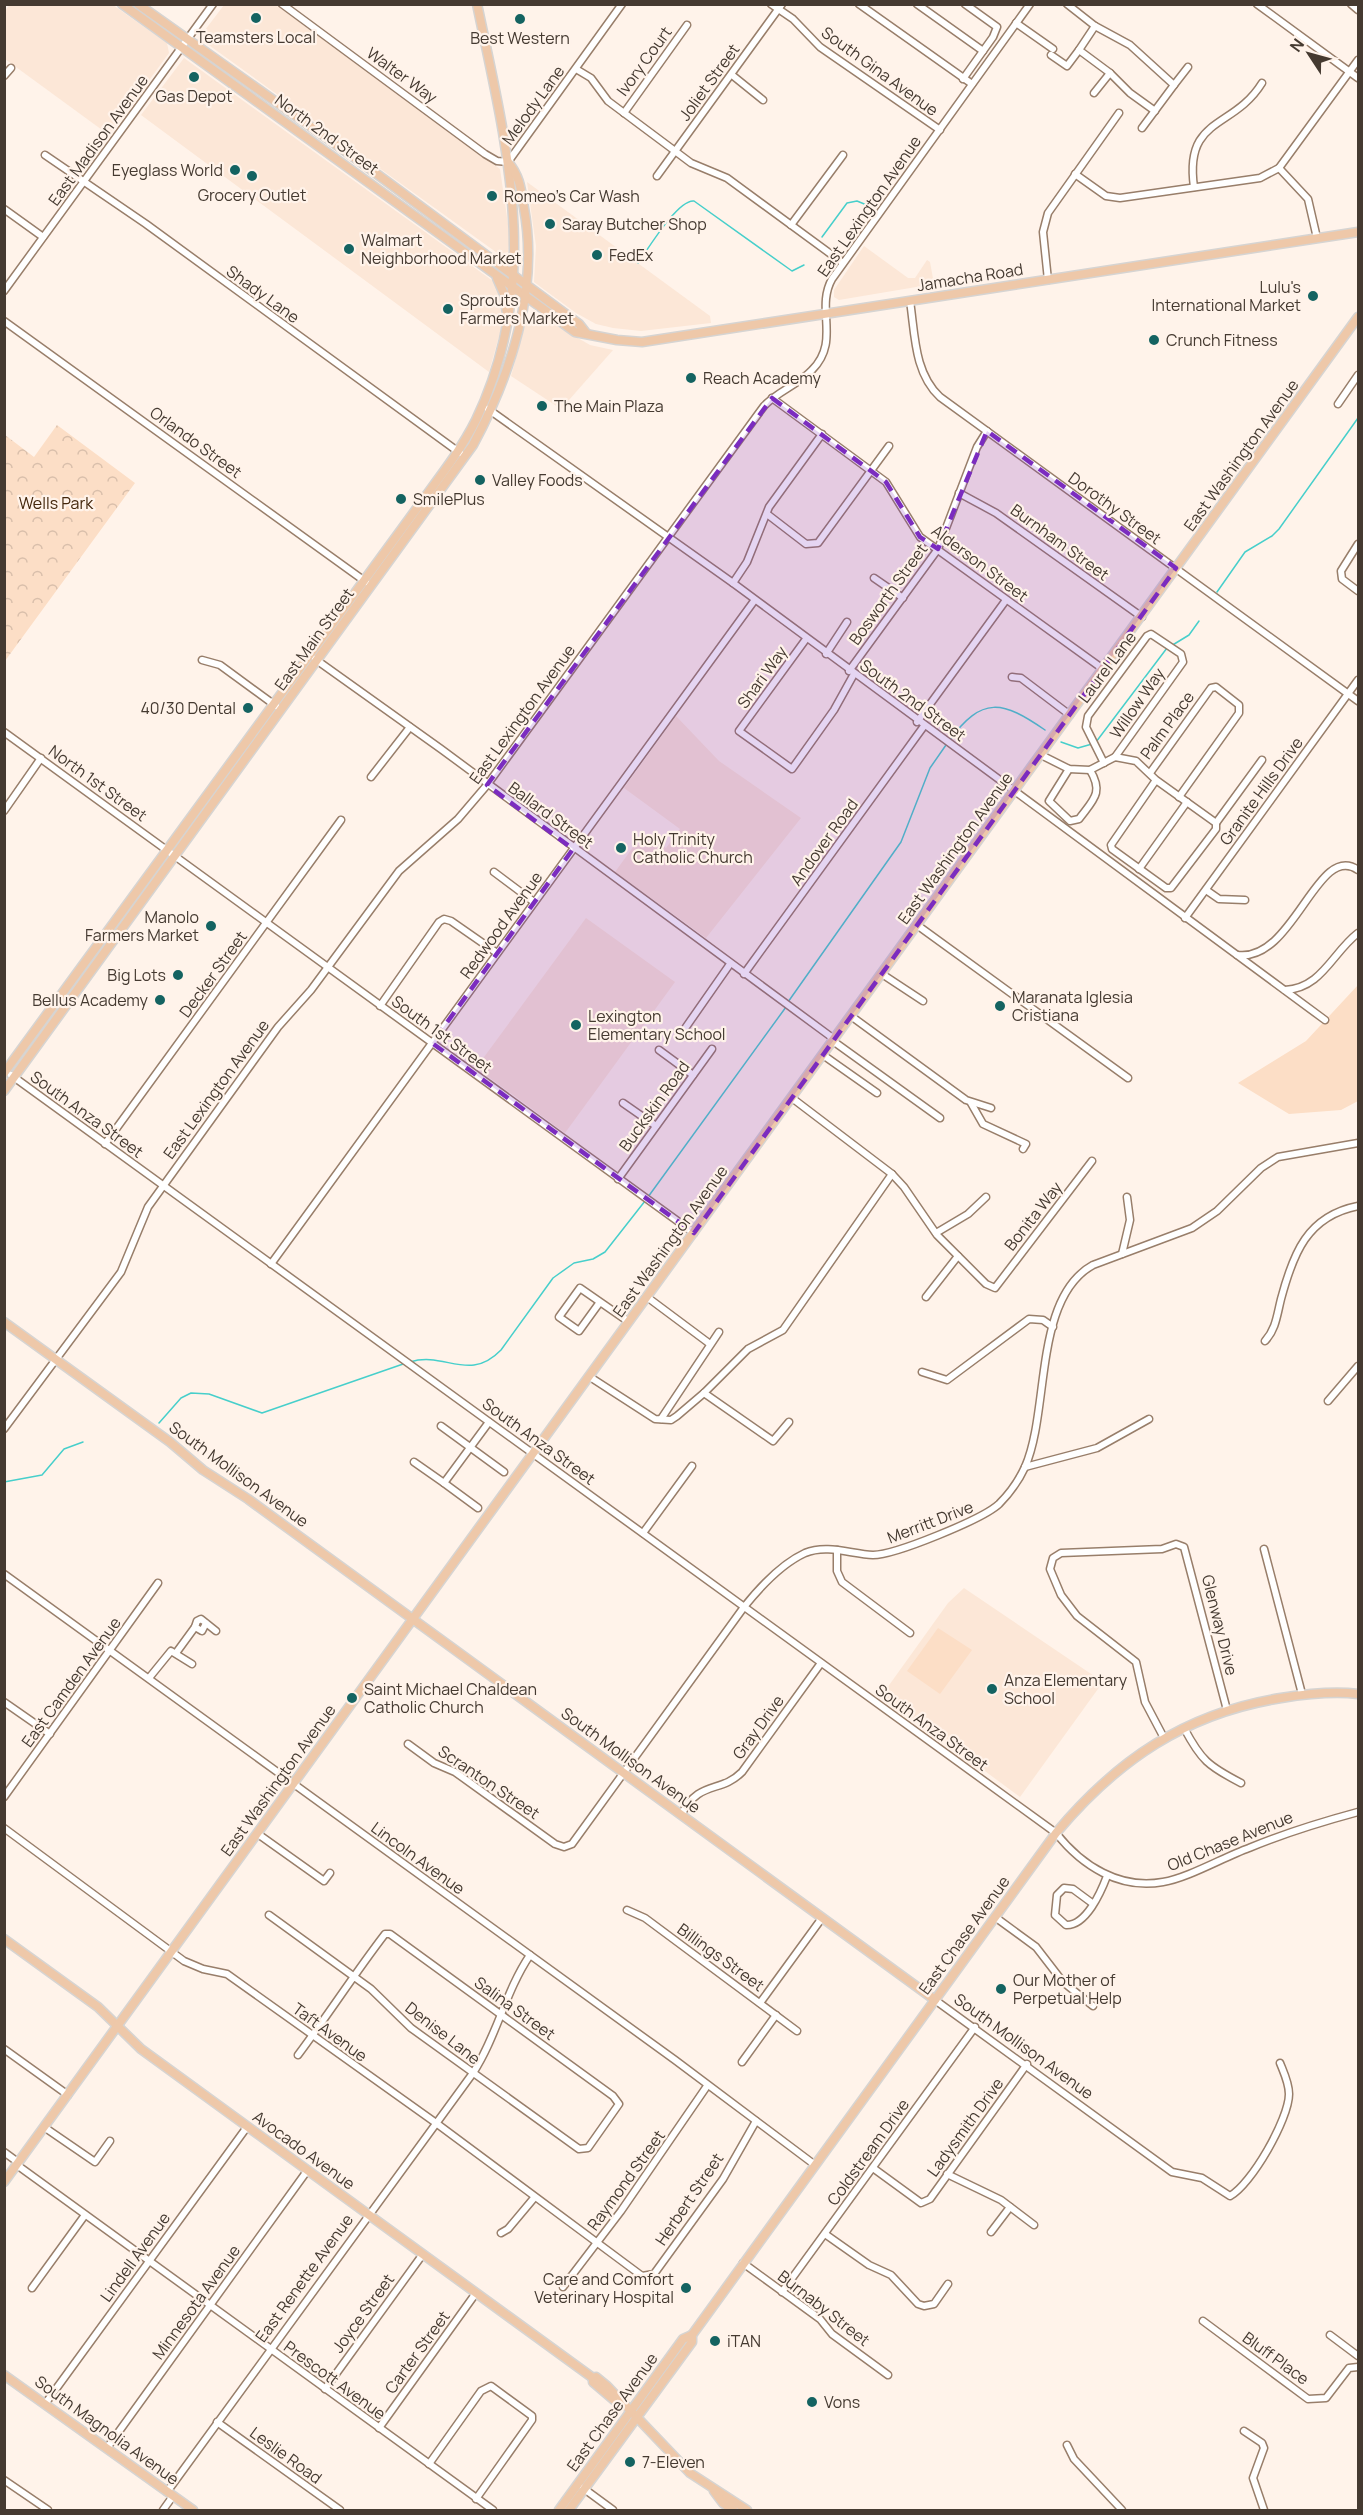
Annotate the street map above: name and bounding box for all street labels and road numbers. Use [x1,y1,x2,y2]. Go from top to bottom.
street label: South Gina Avenue [817,21,943,121]
street label: Ivory Court [611,22,677,100]
street label: Joliet Street [674,39,744,125]
street label: Walter Way [362,42,442,108]
street label: Melody Lane [497,61,569,149]
street label: East Madison Avenue [43,70,153,210]
street label: North 2nd Street [271,89,383,179]
street label: East Lexington Avenue [812,131,926,281]
street label: Jamacha Road [915,258,1025,296]
street label: Shady Lane [222,260,304,328]
street label: East Washington Avenue [1178,375,1304,535]
street label: Orlando Street [146,401,246,483]
street label: Dorothy Street [1064,467,1166,549]
street label: Burnham Street [1006,499,1114,585]
street label: Alderson Street [927,519,1033,607]
street label: Bosworth Street [844,539,932,649]
street label: East Main Street [269,583,359,695]
street label: Laurel Lane [1073,627,1141,707]
street label: East Lexington Avenue [464,640,580,788]
street label: Shari Way [732,641,792,713]
street label: South 2nd Street [855,654,971,746]
street label: Willow Way [1105,663,1170,743]
street label: Palm Place [1135,687,1199,763]
street label: Granite Hills Drive [1214,732,1308,850]
street label: North 1st Street [44,740,152,826]
street label: East Washington Avenue [892,768,1018,928]
street label: Ballard Street [504,777,598,853]
street label: Andover Road [785,794,863,890]
street label: Redwood Avenue [455,867,547,983]
street label: Decker Street [174,926,252,1022]
street label: South 1st Street [387,990,497,1078]
street label: East Lexington Avenue [158,1015,274,1163]
street label: Buckskin Road [614,1056,694,1156]
street label: South Anza Street [26,1066,148,1162]
street label: East Washington Avenue [607,1161,733,1321]
street label: Bonita Way [999,1176,1067,1255]
street label: South Anza Street [478,1393,600,1489]
street label: South Mollison Avenue [165,1416,313,1532]
street label: Merritt Drive [884,1496,976,1548]
street label: Glenway Drive [1197,1572,1243,1678]
street label: East Camden Avenue [16,1612,126,1752]
street label: South Anza Street [871,1679,993,1775]
street label: Gray Drive [727,1691,789,1763]
street label: East Washington Avenue [215,1700,341,1860]
street label: South Mollison Avenue [557,1702,705,1818]
street label: Scranton Street [434,1740,544,1824]
street label: Old Chase Avenue [1164,1806,1296,1876]
street label: Lincoln Avenue [367,1817,469,1899]
street label: East Chase Avenue [913,1871,1015,1999]
street label: Billings Street [673,1918,769,1996]
street label: Salina Street [470,1971,560,2045]
street label: South Mollison Avenue [950,1988,1098,2104]
street label: Taft Avenue [288,1997,372,2067]
street label: Denise Lane [401,1997,485,2069]
street label: Ladysmith Drive [922,2073,1008,2181]
street label: Coldstream Drive [822,2094,914,2210]
street label: Avocado Avenue [248,2105,360,2195]
street label: Raymond Street [582,2125,670,2235]
street label: Herbert Street [650,2148,728,2250]
street label: Lindell Avenue [95,2208,175,2306]
street label: East Renette Avenue [250,2210,358,2346]
street label: Minnesota Avenue [147,2240,245,2364]
street label: Burnaby Street [773,2265,875,2351]
street label: Joyce Street [327,2269,399,2357]
street label: Carter Street [379,2306,455,2398]
street label: Bluff Place [1238,2326,1314,2390]
street label: Prescott Avenue [280,2336,390,2424]
street label: East Chase Avenue [561,2348,663,2476]
street label: South Magnolia Avenue [31,2370,183,2490]
street label: Leslie Road [246,2421,326,2489]

